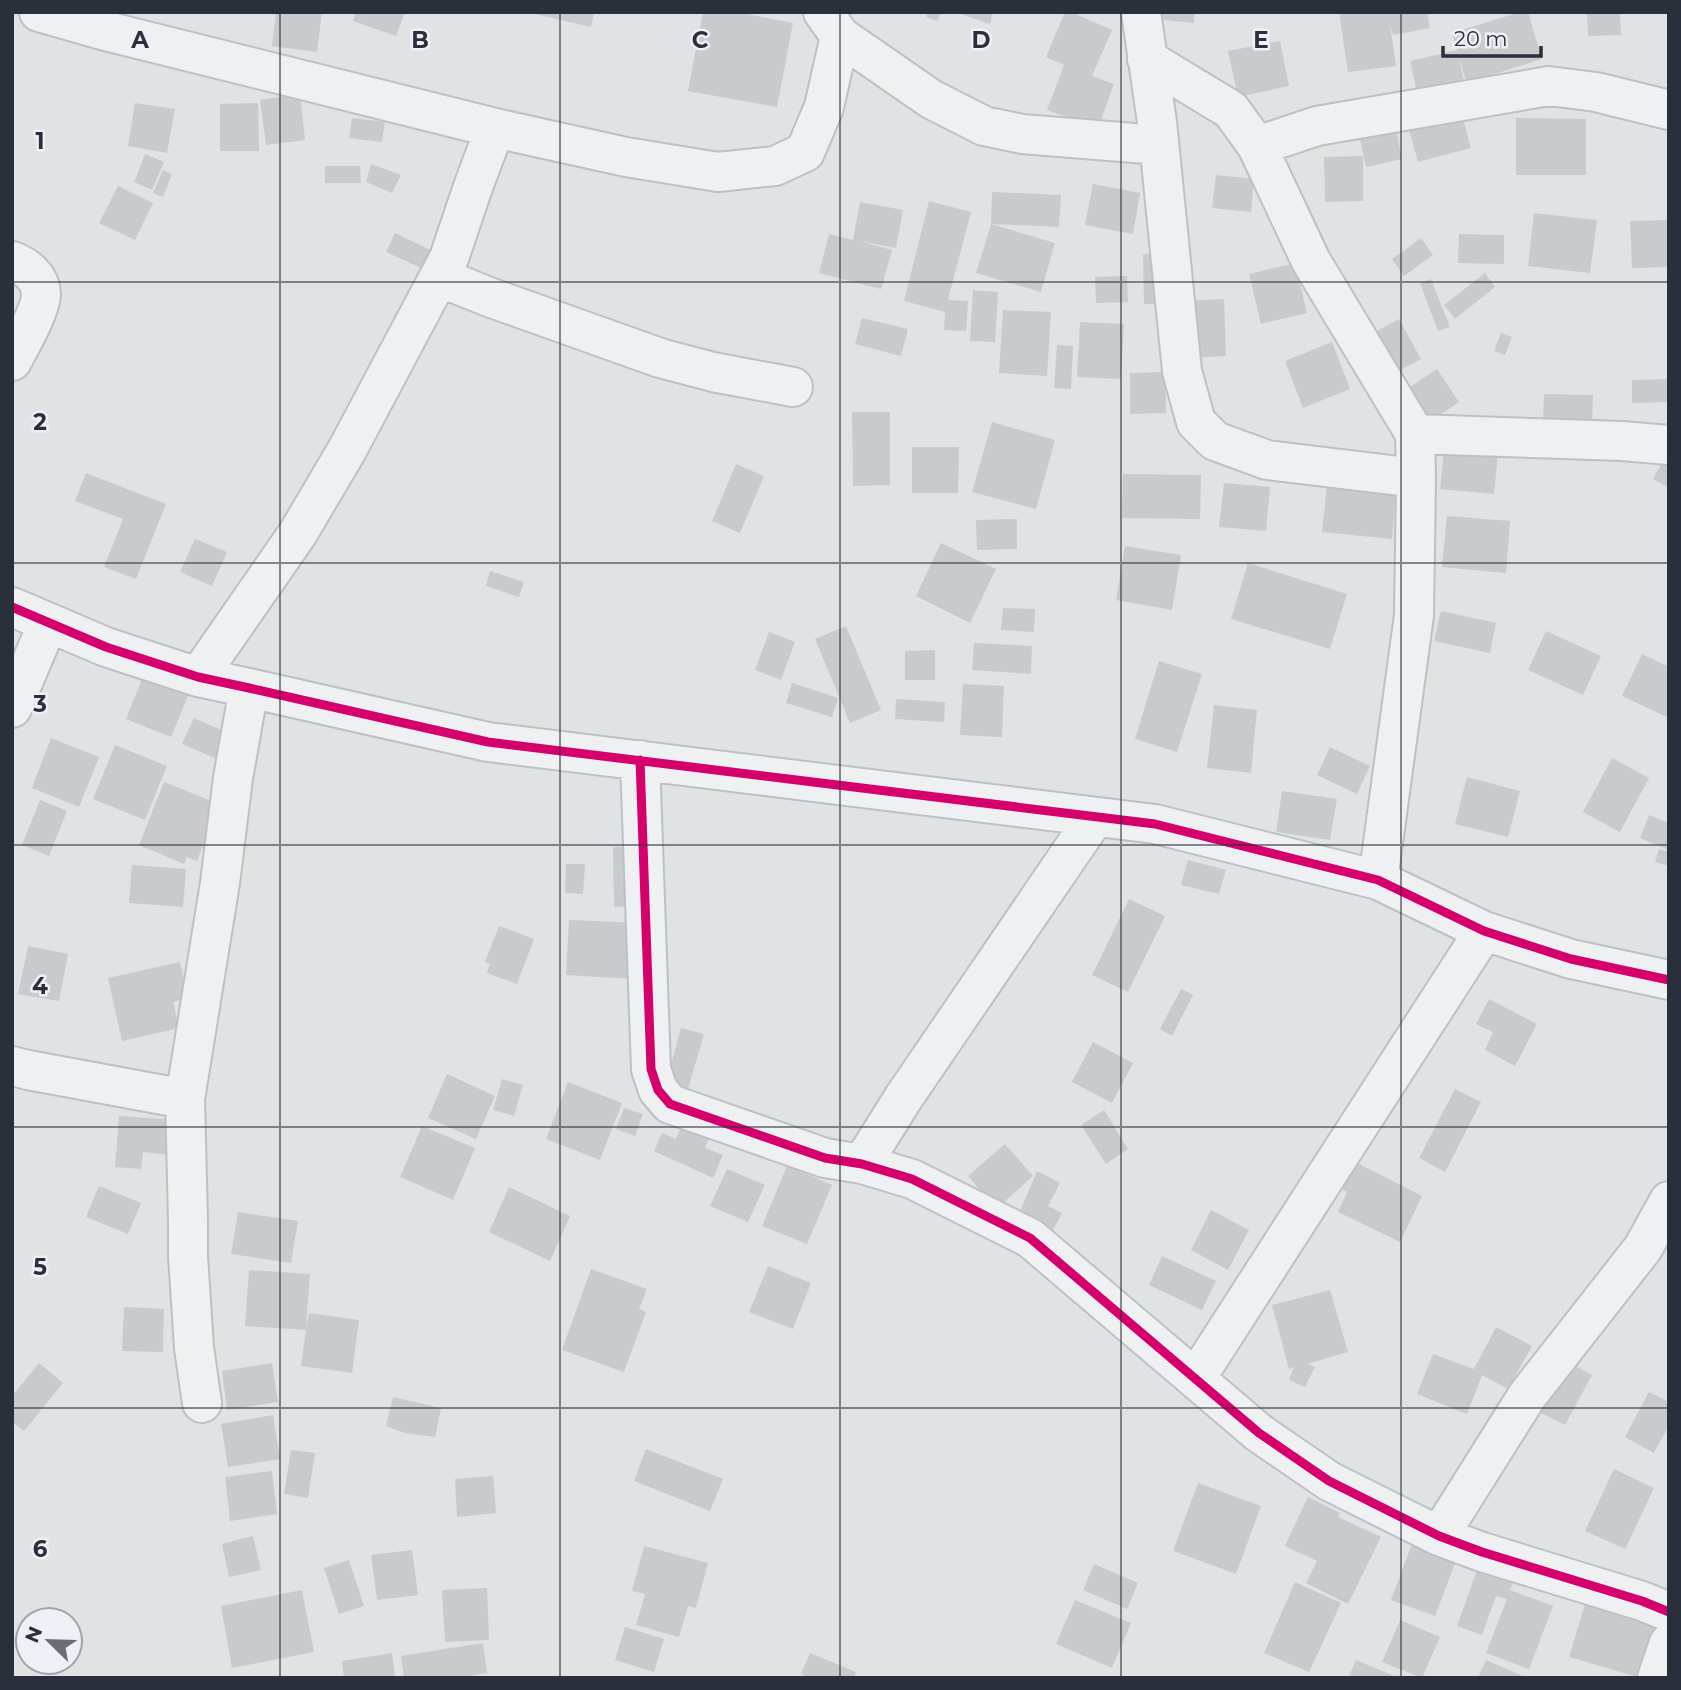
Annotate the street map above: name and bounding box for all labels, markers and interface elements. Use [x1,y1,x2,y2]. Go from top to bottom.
scale bar [1443,14,1541,58]
text: A [130,26,149,54]
text: B [411,26,429,54]
text: C [692,26,709,54]
text: D [972,26,991,54]
text: E [1253,26,1269,54]
text: 20 m [1454,26,1508,51]
text: 1 [35,127,45,155]
text: 2 [33,408,47,436]
text: 3 [32,690,47,718]
text: 4 [32,972,48,1000]
text: 5 [33,1253,47,1281]
text: 6 [33,1535,48,1563]
north arrow [14,1606,84,1676]
text: N [20,1623,47,1646]

